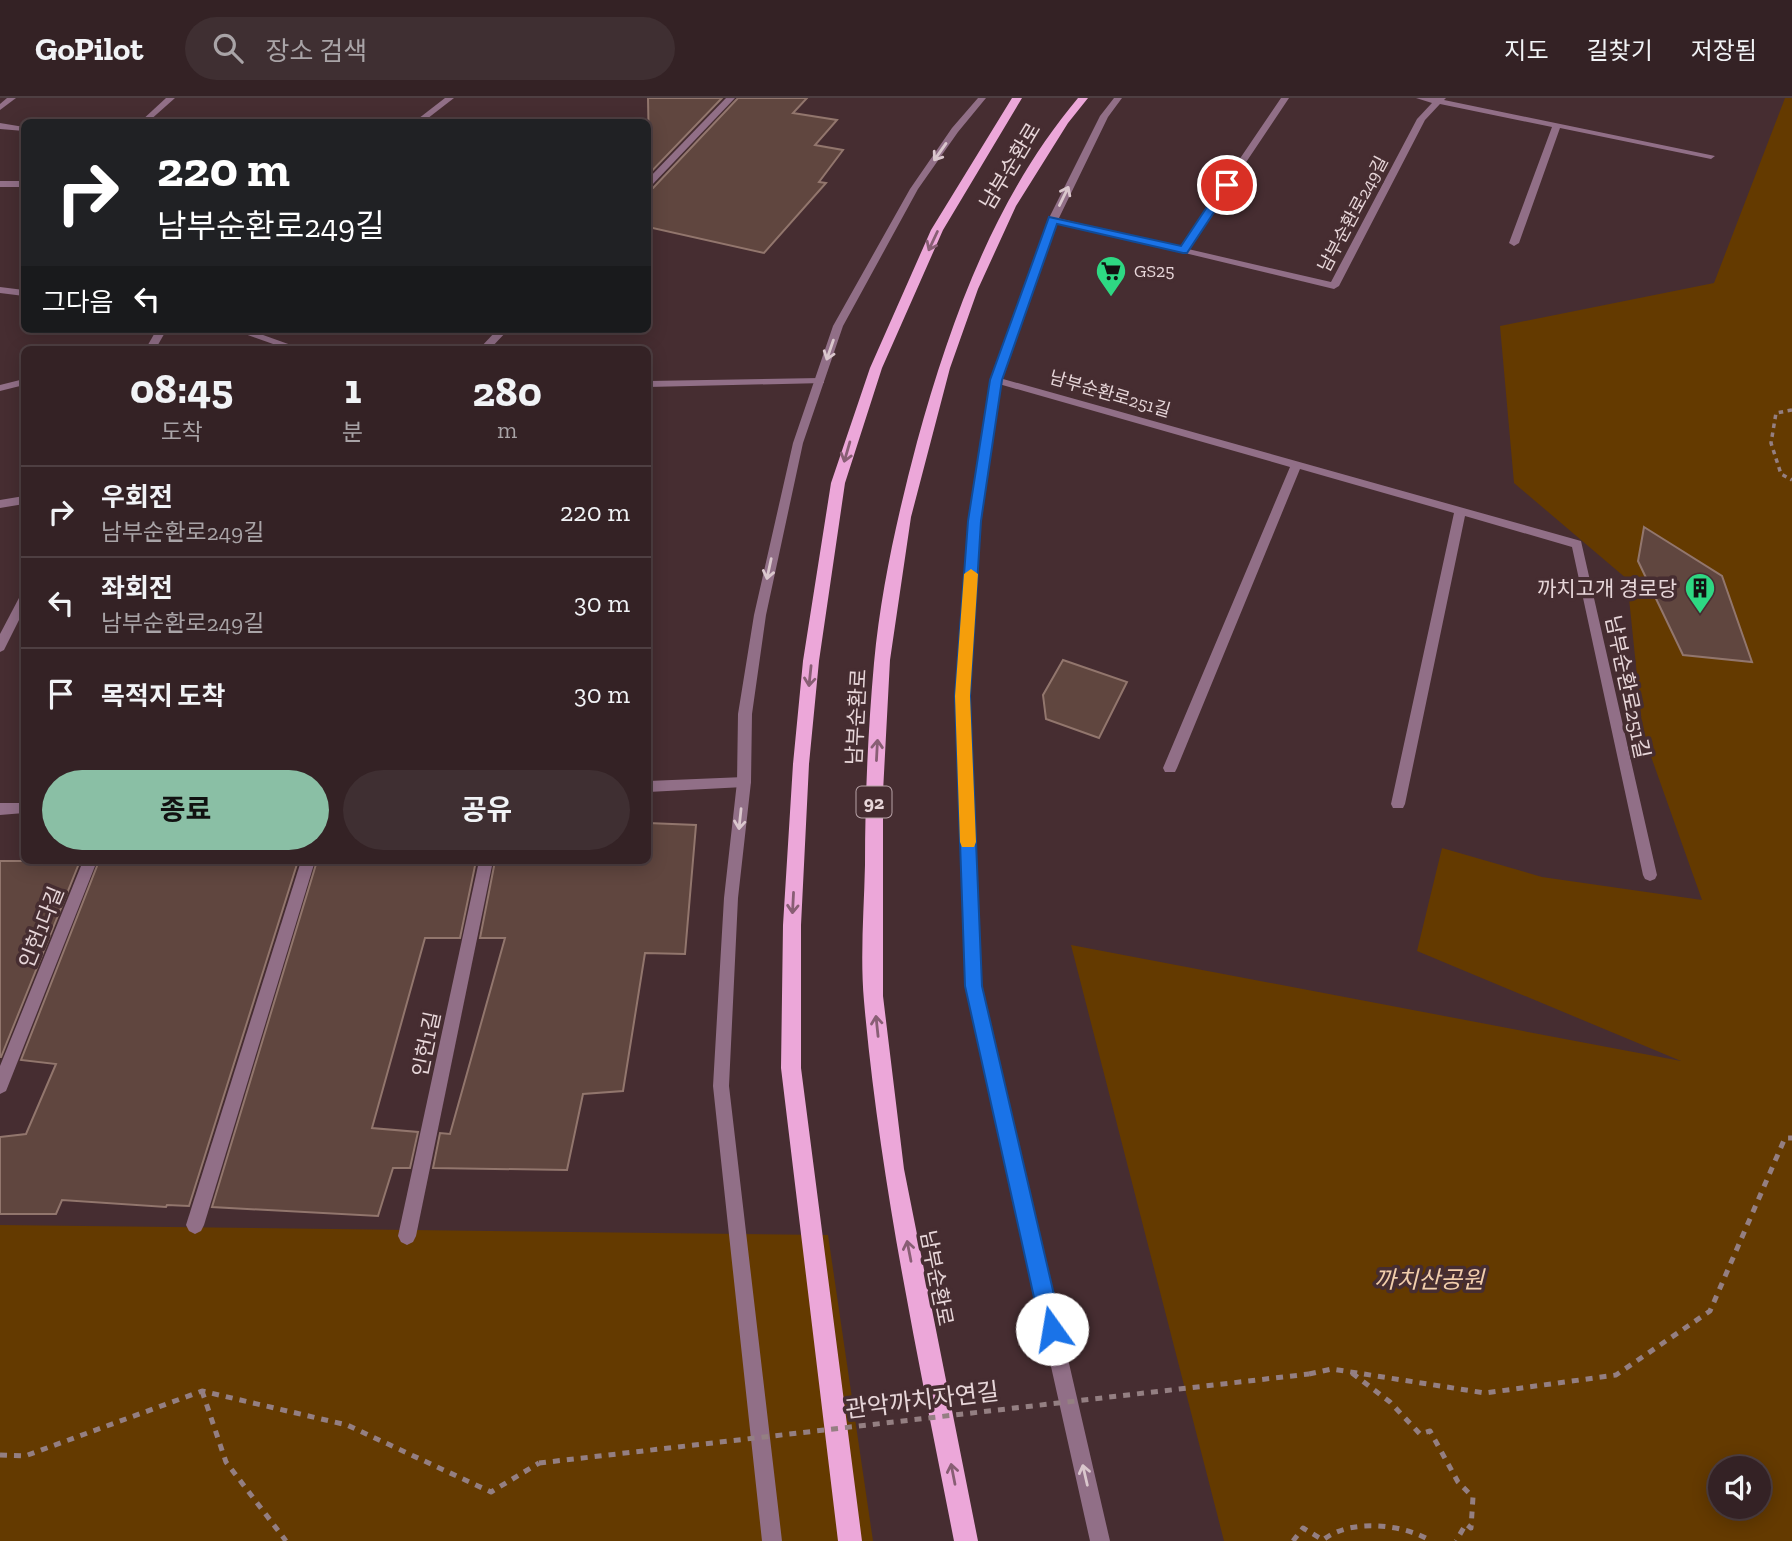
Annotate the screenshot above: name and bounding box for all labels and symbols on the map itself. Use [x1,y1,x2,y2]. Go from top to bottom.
street label: 남부순환로 [974,118,1046,214]
one-way arrow [933,142,947,161]
street label: 남부순환로249길 [1313,152,1393,276]
pin [1197,155,1257,215]
one-way arrow [1058,186,1072,207]
one-way arrow [925,230,939,251]
supermarket icon: GS25 [1094,254,1128,298]
place label: GS25 [1134,260,1175,282]
one-way arrow [823,339,835,361]
street label: 남부순환로251길 [1047,366,1173,422]
one-way arrow [840,440,853,462]
one-way arrow [762,557,776,580]
building icon: 까치고개 경로당 [1683,571,1717,615]
place label: 까치고개 경로당 [1537,576,1677,601]
street label: 남부순환로251길 [1601,613,1655,761]
one-way arrow [803,664,816,687]
street label: 남부순환로 [841,668,871,766]
one-way arrow [871,739,884,761]
road number: 92 [856,786,892,818]
one-way arrow [733,807,746,830]
street label: 인헌1다길 [13,883,69,971]
one-way arrow [786,891,799,913]
street label: 인헌1길 [407,1009,445,1079]
one-way arrow [870,1015,883,1038]
street label: 남부순환로 [916,1228,958,1328]
one-way arrow [901,1240,915,1263]
park label: 까치산공원 [1374,1265,1486,1294]
position arrow [1015,1292,1089,1366]
street label: 관악까치자연길 [844,1376,1000,1424]
one-way arrow [945,1463,959,1486]
one-way arrow [1078,1464,1091,1486]

